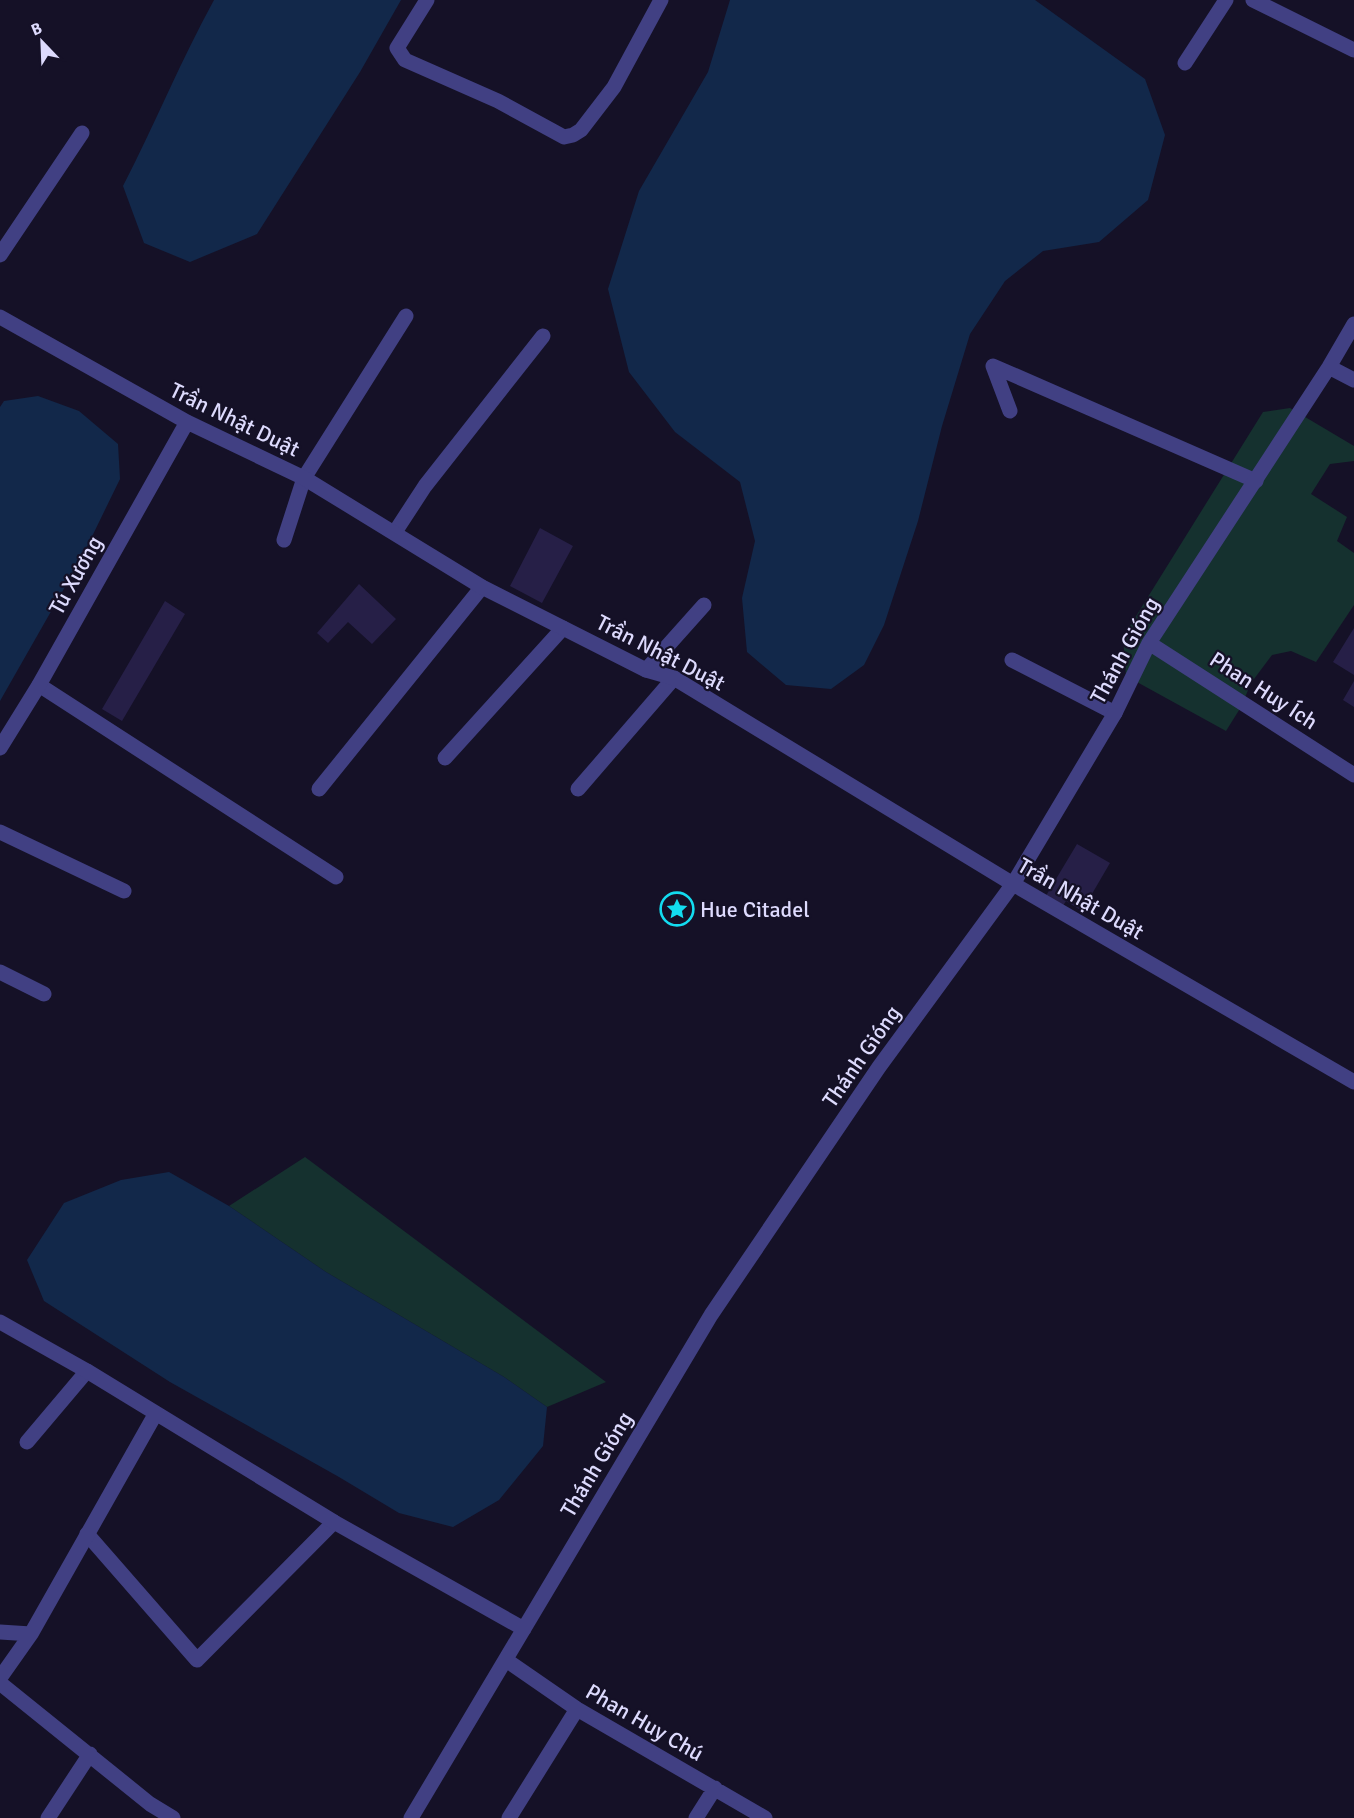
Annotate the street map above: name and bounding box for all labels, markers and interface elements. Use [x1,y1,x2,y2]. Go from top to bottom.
north arrow [12,12,72,72]
text: B [28,18,45,40]
street label: Trần Nhật Duật [166,376,304,463]
street label: Tú Xương [43,531,108,619]
street label: Thánh Gióng [1084,592,1165,708]
street label: Trần Nhật Duật [592,608,730,697]
street label: Phan Huy Ích [1205,646,1323,735]
street label: Trần Nhật Duật [1013,851,1149,946]
place icon: Hue Citadel [659,891,695,927]
place label: Hue Citadel [700,896,810,923]
street label: Thánh Gióng [817,1000,906,1112]
street label: Thánh Gióng [554,1407,638,1522]
street label: Phan Huy Chú [581,1678,709,1767]

